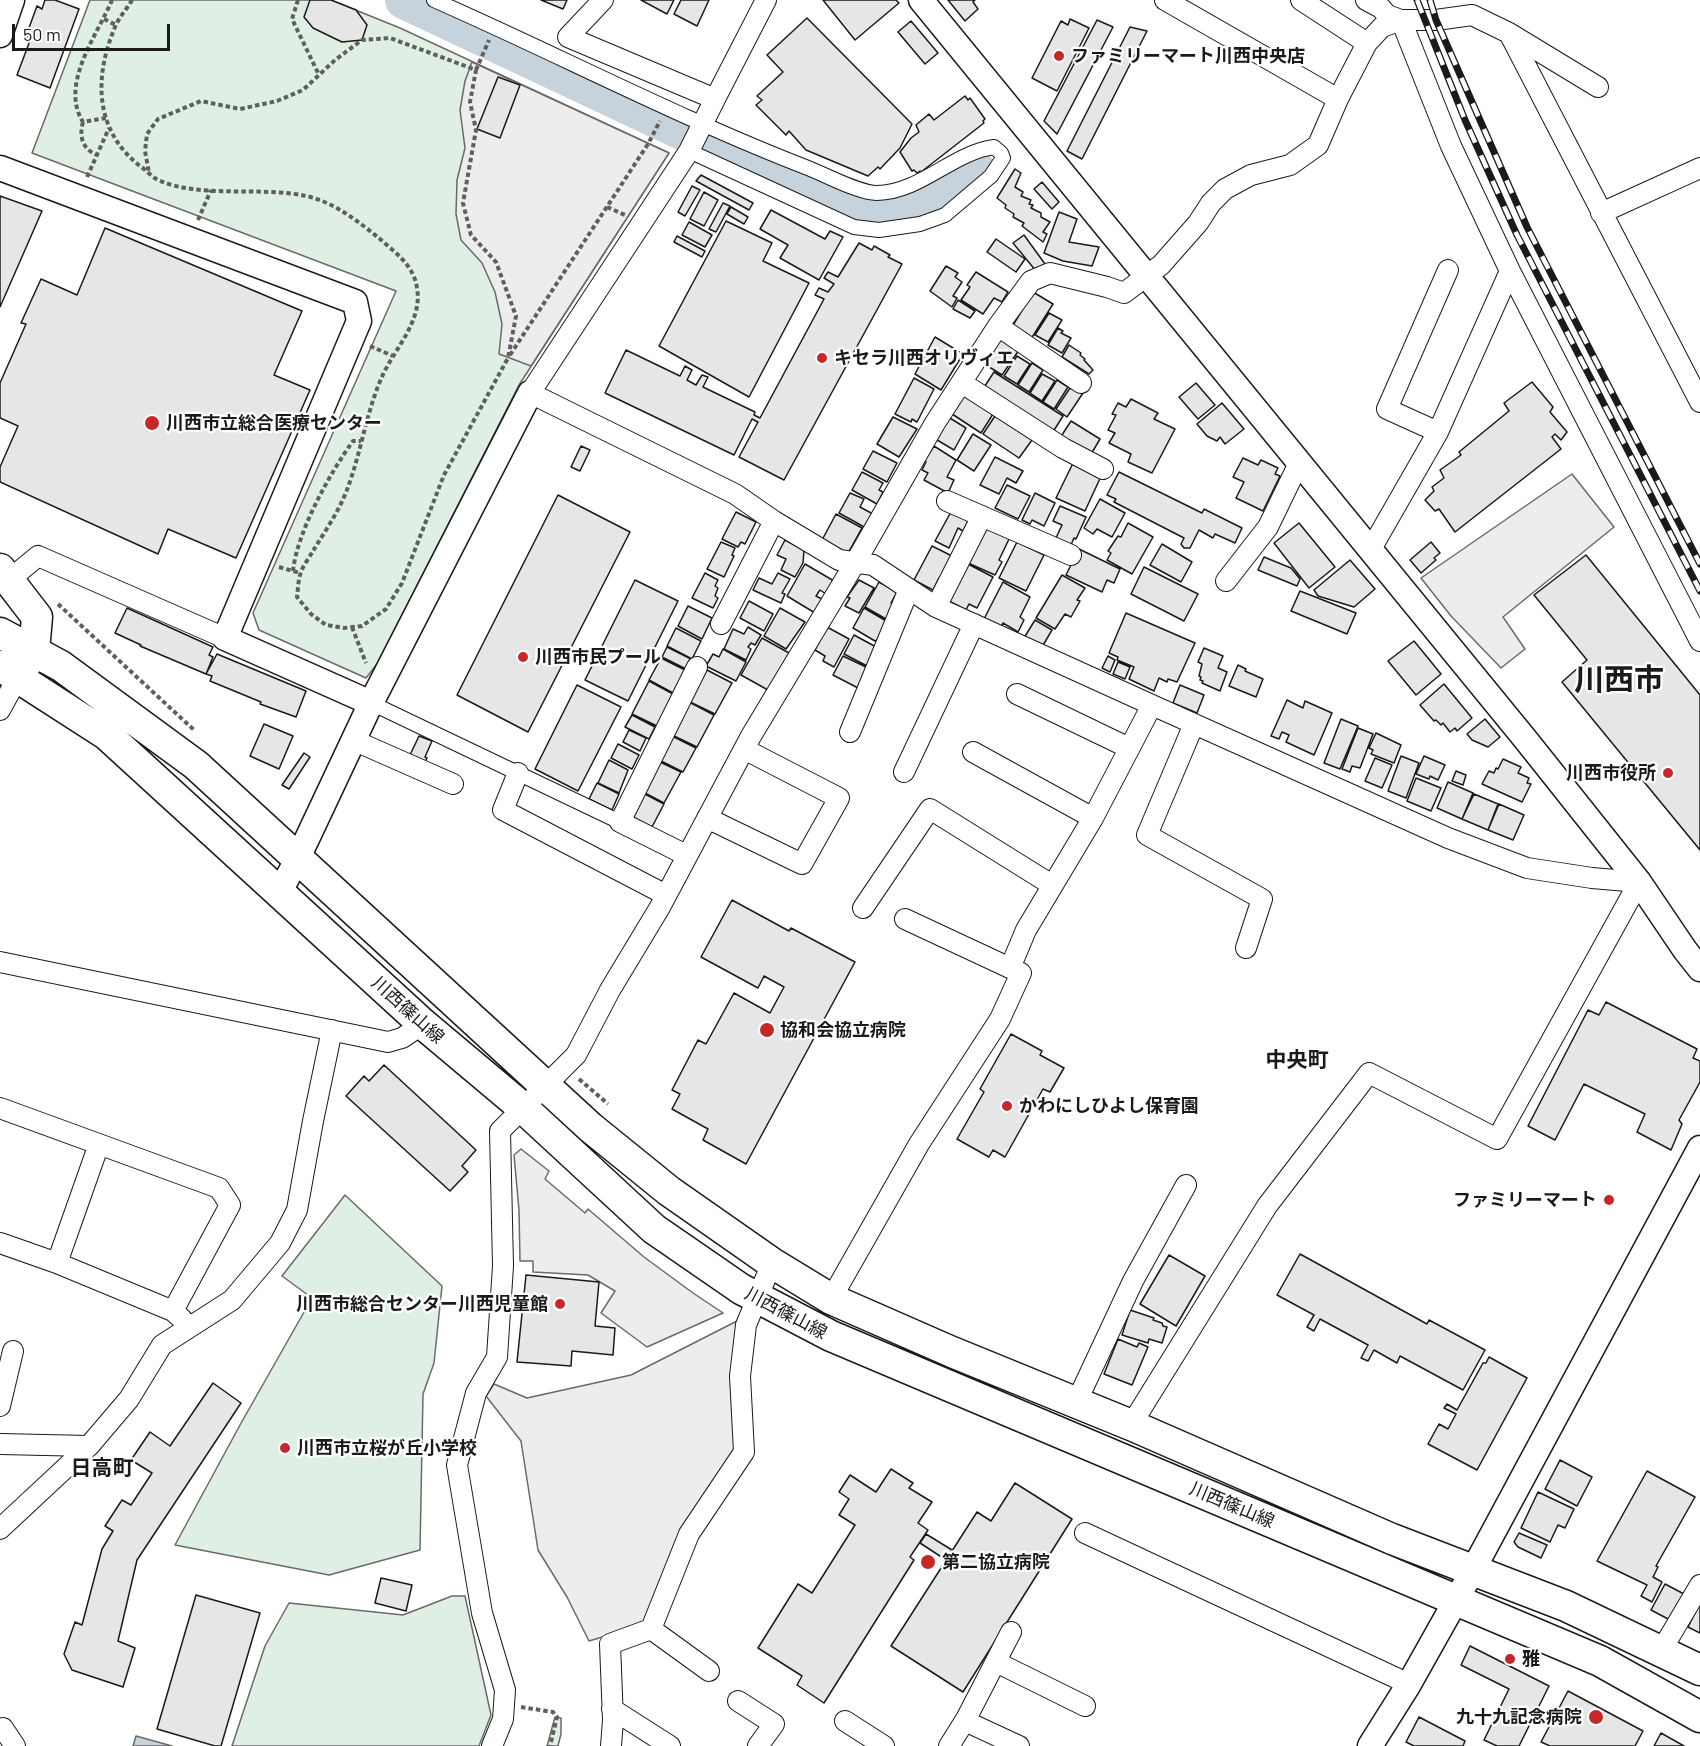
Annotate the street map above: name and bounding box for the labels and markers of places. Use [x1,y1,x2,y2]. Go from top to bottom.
place label: ファミリーマート川西中央店 [1071,45,1305,67]
marker: ファミリーマート川西中央店 [1052,49,1066,63]
place label: キセラ川西オリヴィエ [834,347,1014,369]
marker: キセラ川西オリヴィエ [815,351,829,365]
place label: 川西市立総合医療センター [166,412,382,434]
marker: 川西市立総合医療センター [143,414,161,432]
place label: 川西市民プール [535,646,661,668]
marker: 川西市民プール [516,650,530,664]
place label: 川西市役所 [1566,762,1656,784]
marker: 川西市役所 [1661,766,1675,780]
place label: 協和会協立病院 [780,1019,906,1041]
marker: 協和会協立病院 [758,1021,776,1039]
place label: かわにしひよし保育園 [1019,1095,1199,1117]
marker: かわにしひよし保育園 [1000,1099,1014,1113]
place label: ファミリーマート [1453,1189,1597,1211]
marker: ファミリーマート [1602,1193,1616,1207]
place label: 川西市総合センター川西児童館 [296,1293,548,1315]
marker: 川西市総合センター川西児童館 [553,1297,567,1311]
place label: 川西市立桜が丘小学校 [297,1437,477,1459]
marker: 川西市立桜が丘小学校 [278,1441,292,1455]
place label: 第二協立病院 [942,1551,1050,1573]
marker: 第二協立病院 [919,1553,937,1571]
place label: 雅 [1522,1648,1540,1670]
marker: 雅 [1503,1652,1517,1666]
place label: 九十九記念病院 [1456,1706,1582,1728]
marker: 九十九記念病院 [1587,1708,1605,1726]

